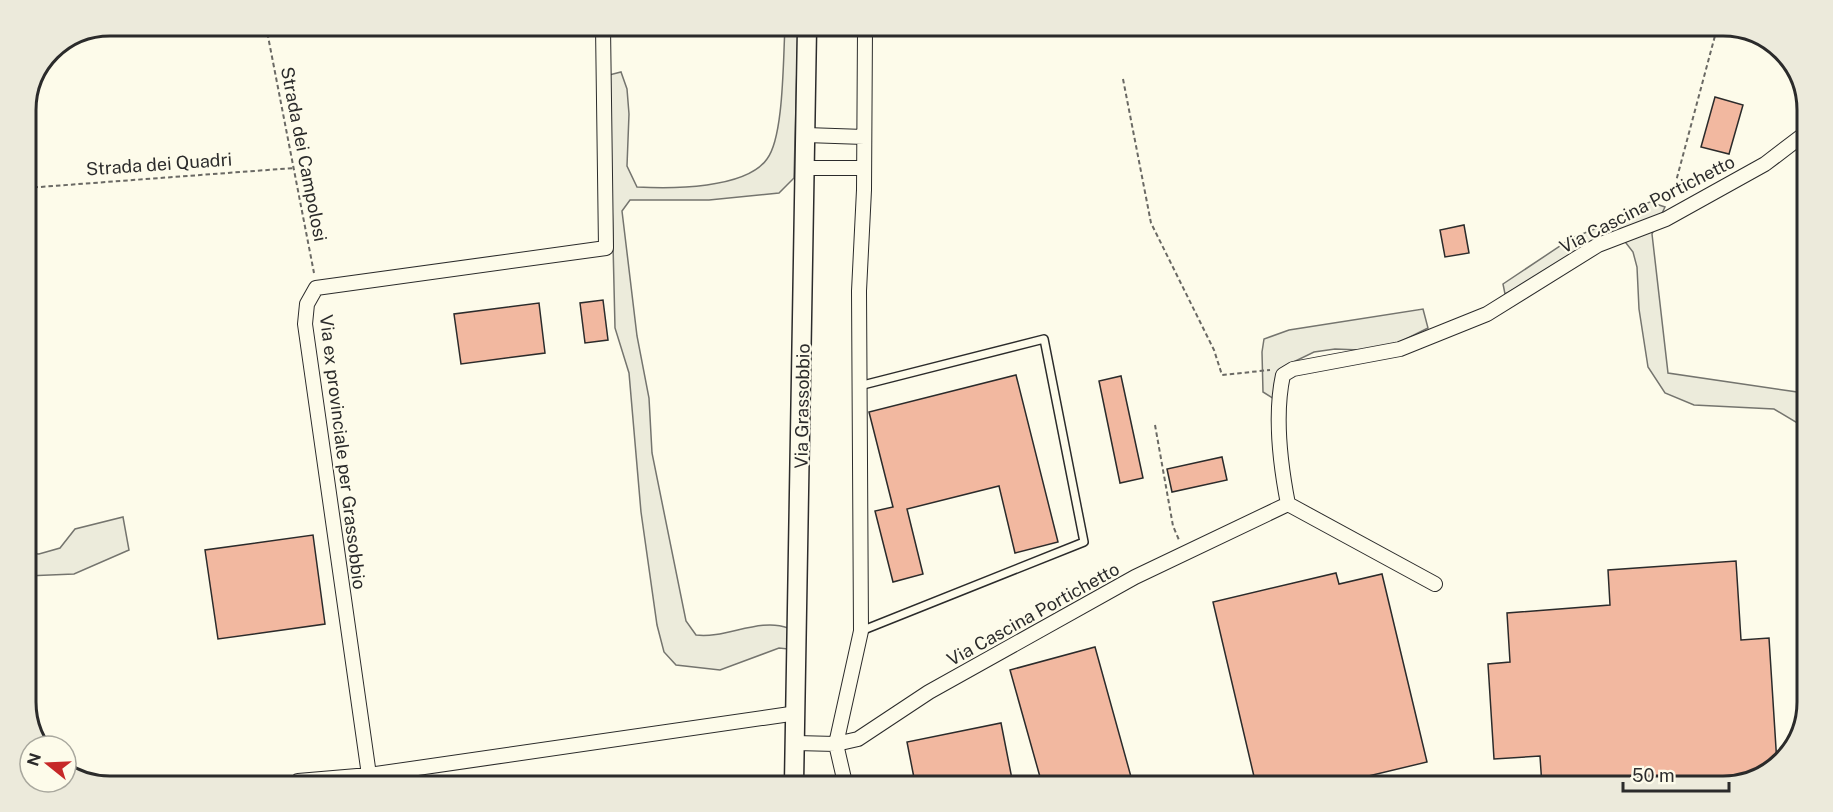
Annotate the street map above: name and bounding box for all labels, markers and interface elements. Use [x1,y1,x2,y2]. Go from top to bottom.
street label: Strada dei Campolosi [277,65,331,243]
street label: Strada dei Quadri [85,148,233,180]
street label: Via Cascina Portichetto [1556,151,1738,257]
street label: Via ex provinciale per Grassobbio [316,314,370,590]
street label: Via Grassobbio [790,343,814,469]
street label: Via Cascina Portichetto [943,558,1123,670]
north arrow [18,734,78,794]
text: N [23,751,45,768]
scale bar [1623,755,1730,793]
text: 50 m [1632,765,1675,786]

